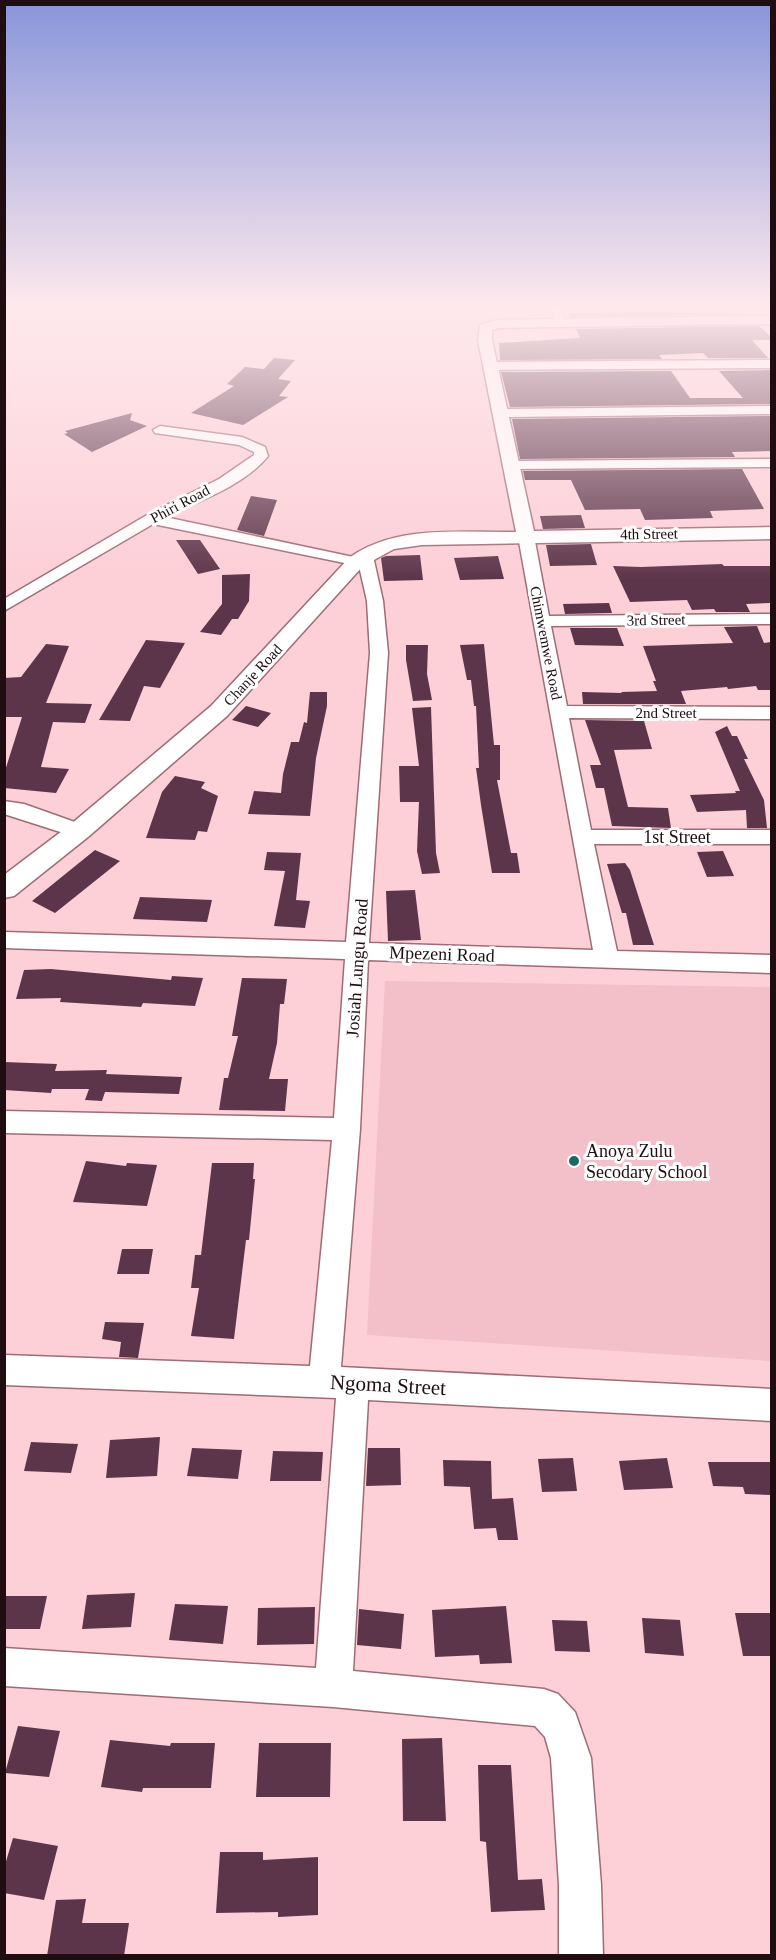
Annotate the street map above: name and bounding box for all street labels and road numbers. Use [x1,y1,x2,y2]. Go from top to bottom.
street label: Phiri Road [148,482,213,526]
street label: 4th Street [620,525,679,543]
street label: Chimwemwe Road [527,585,565,702]
street label: 3rd Street [626,611,686,629]
street label: Chanje Road [221,641,286,709]
street label: 2nd Street [635,705,697,721]
street label: 1st Street [643,827,711,847]
street label: Josiah Lungu Road [342,898,372,1038]
street label: Mpezeni Road [389,942,495,966]
street label: Ngoma Street [329,1370,447,1400]

